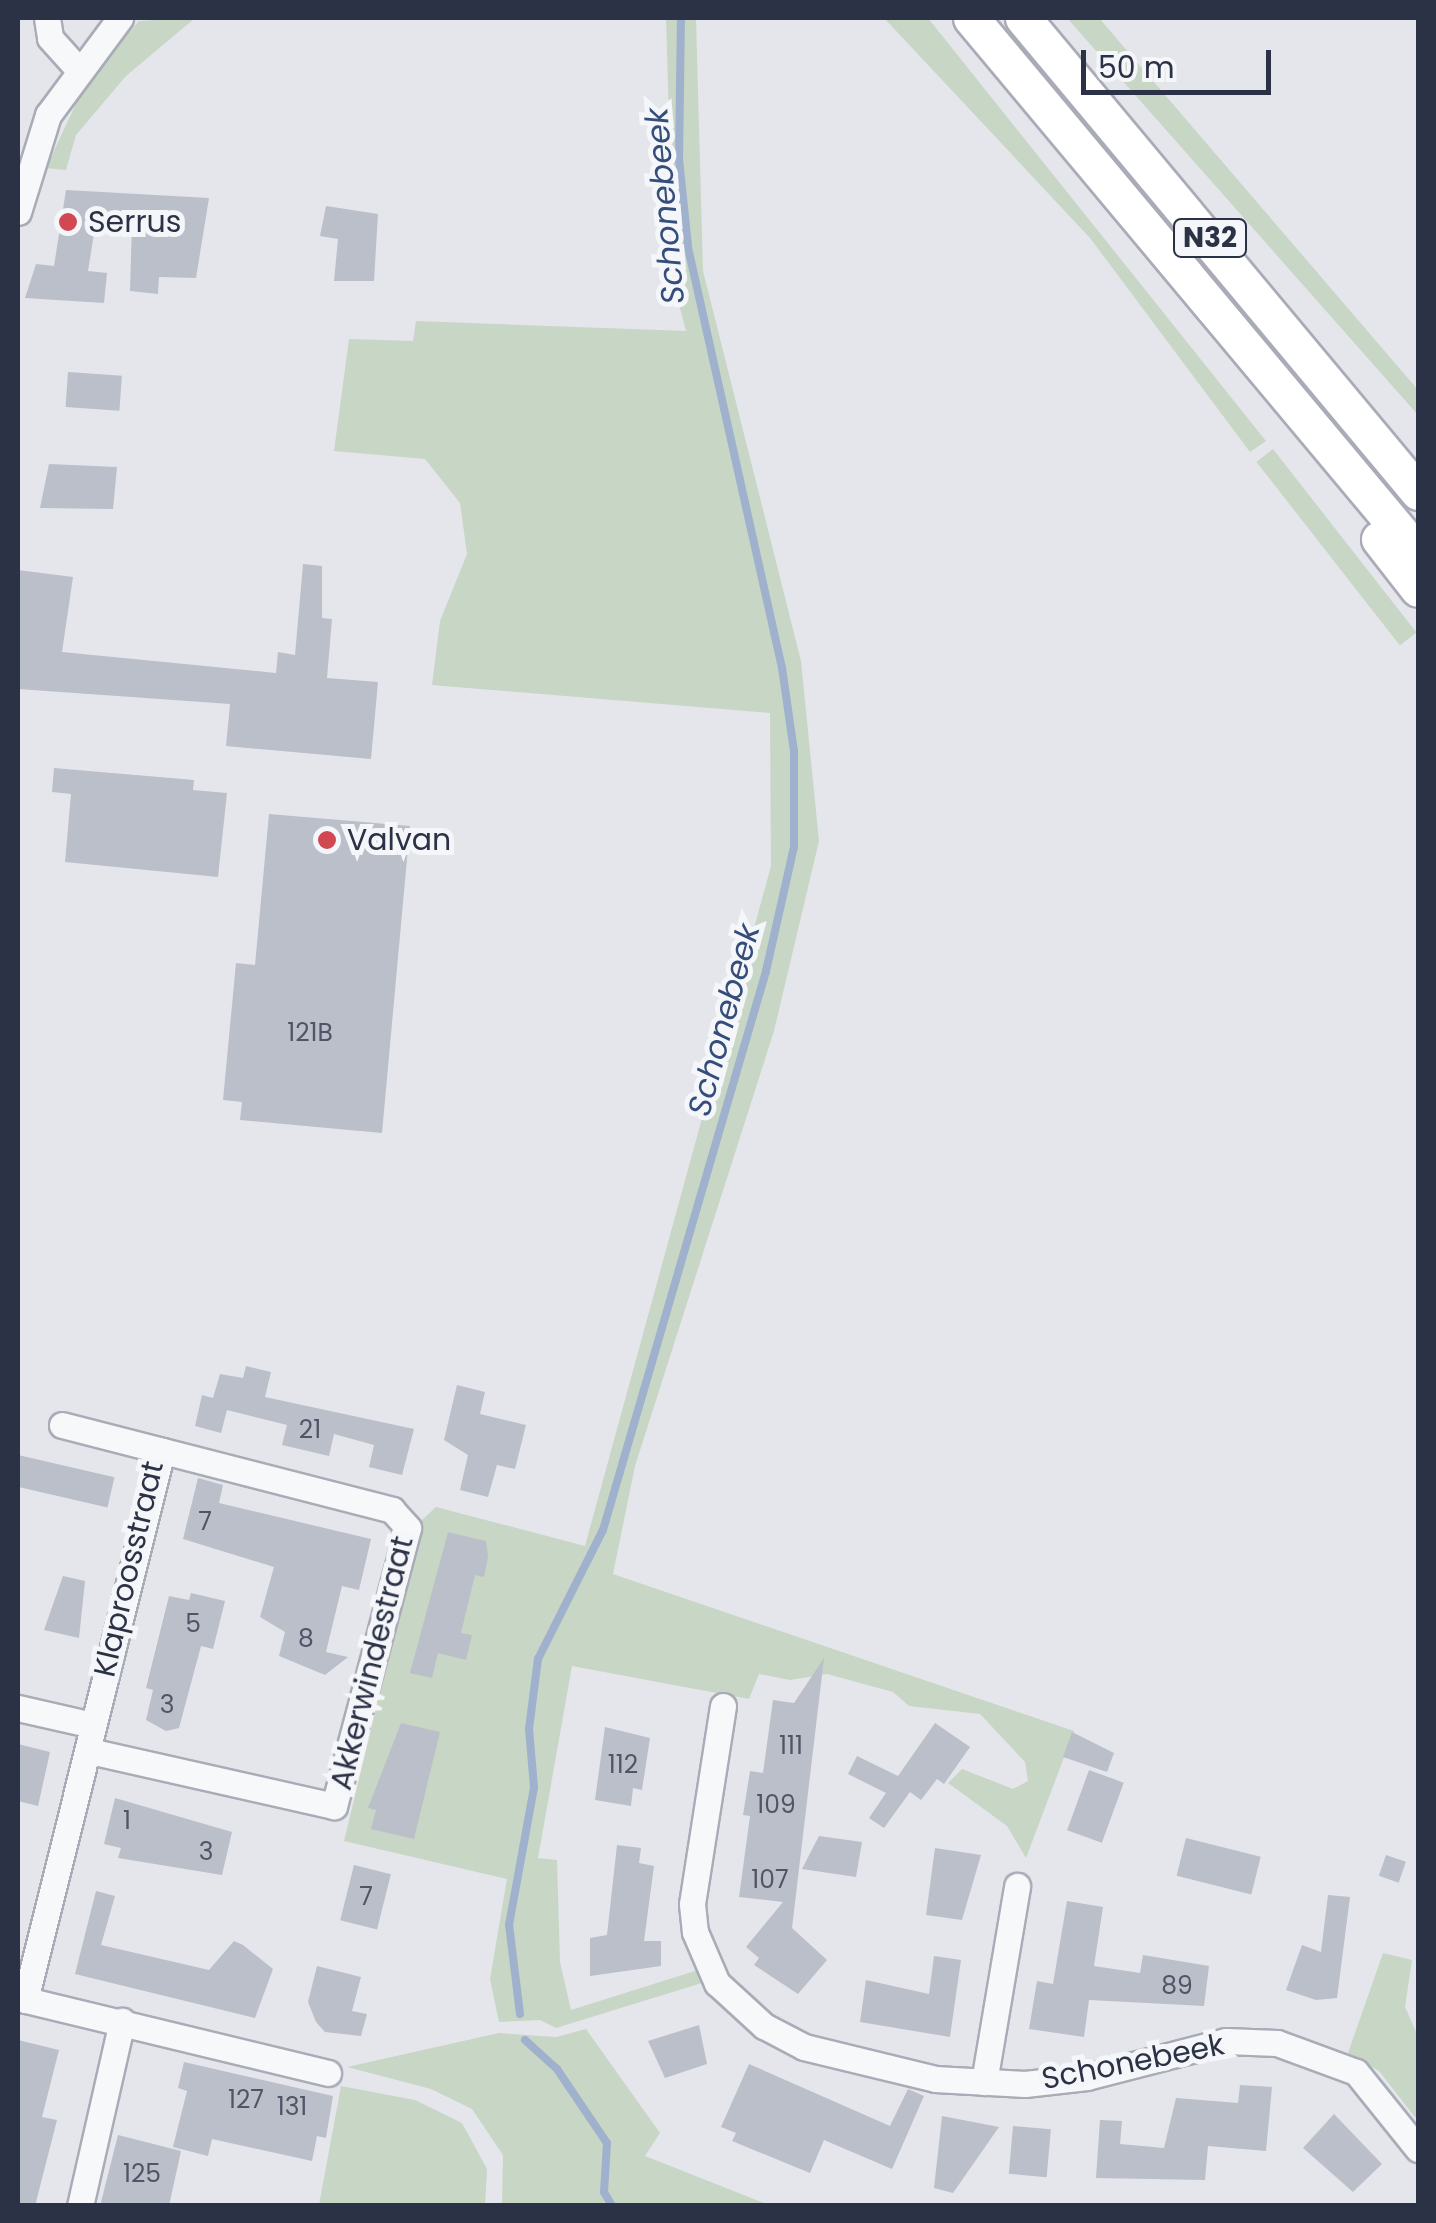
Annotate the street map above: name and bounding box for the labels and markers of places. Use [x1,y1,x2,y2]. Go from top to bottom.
place label: Serrus [88,204,181,240]
marker: Serrus [57,211,79,233]
place label: Valvan [347,822,451,858]
marker: Valvan [316,829,338,851]

